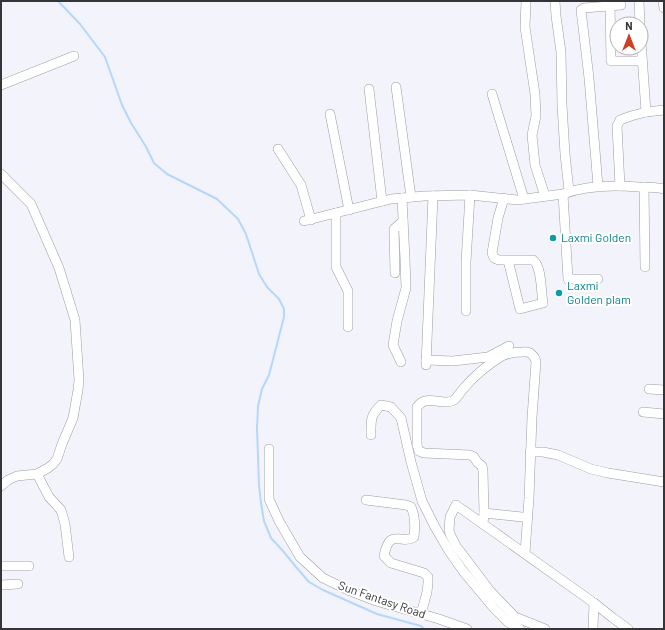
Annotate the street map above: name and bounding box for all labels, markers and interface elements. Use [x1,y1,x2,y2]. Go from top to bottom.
north arrow [609,16,649,56]
text: N [625,19,633,32]
place label: Laxmi Golden [561,230,631,244]
marker: Laxmi Golden [548,233,558,243]
place label: Laxmi Golden plam [567,278,631,306]
marker: Laxmi Golden plam [554,288,564,298]
street label: Sun Fantasy Road [337,578,428,621]

